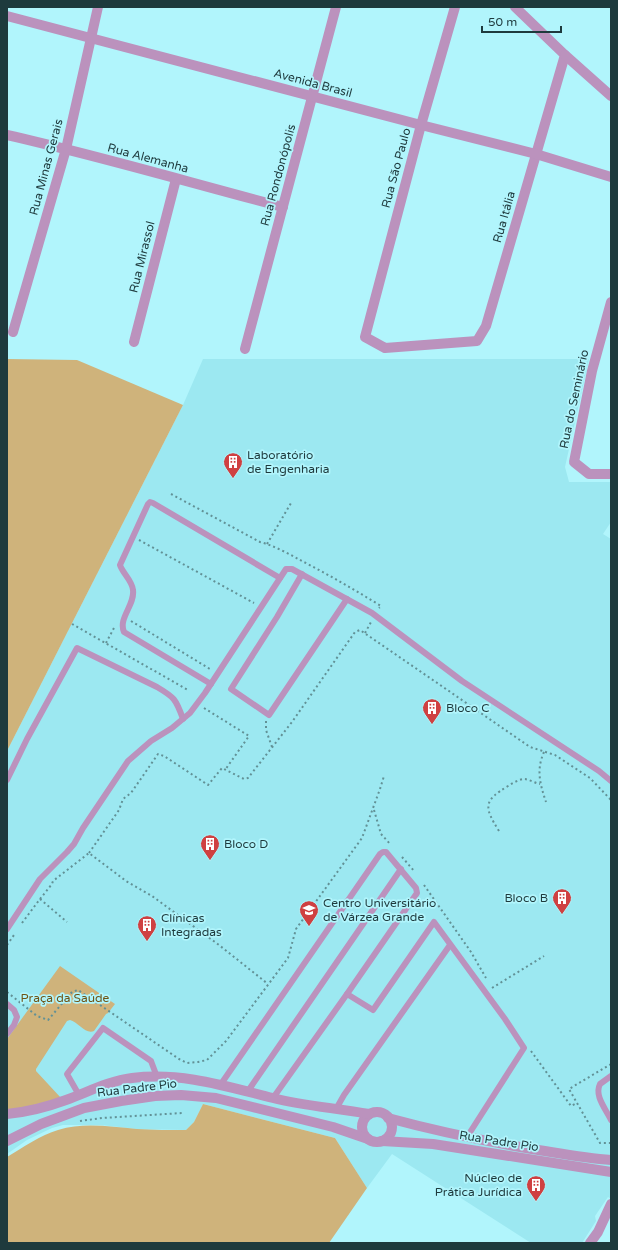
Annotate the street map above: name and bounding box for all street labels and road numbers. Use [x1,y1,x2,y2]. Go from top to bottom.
street label: Avenida Brasil [272,66,354,100]
street label: Rua Minas Gerais [26,117,66,217]
street label: Rua Rondonópolis [258,122,298,228]
street label: Rua São Paulo [379,126,413,210]
street label: Rua Alemanha [106,140,190,176]
street label: Rua Itália [490,190,518,244]
street label: Rua Mirassol [126,220,158,294]
street label: Rua do Seminário [557,348,591,450]
street label: Rua Padre Pio [96,1076,178,1100]
street label: Rua Padre Pio [458,1128,540,1154]

